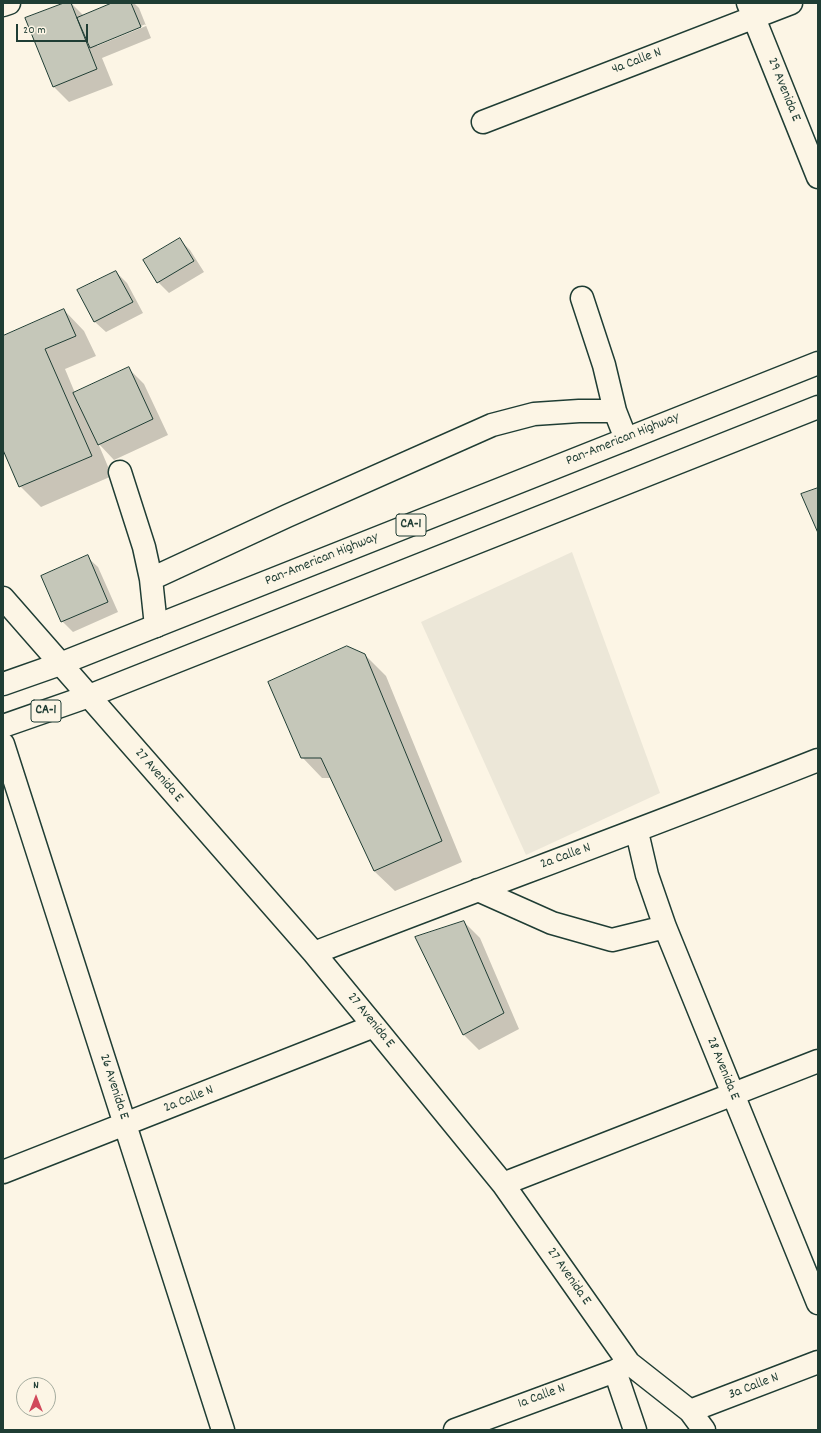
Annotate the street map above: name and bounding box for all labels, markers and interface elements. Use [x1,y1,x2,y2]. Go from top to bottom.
scale bar [18,16,90,42]
text: 20 m [23,22,46,39]
street label: 4a Calle N [610,45,664,79]
street label: 29 Avenida E [763,56,803,124]
street label: Pan-American Highway [564,410,682,470]
road number: CA-1 [396,514,426,536]
street label: Pan-American Highway [263,530,381,590]
road number: CA-1 [31,700,61,722]
street label: 27 Avenida E [130,746,186,806]
street label: 2a Calle N [539,840,593,874]
street label: 27 Avenida E [343,990,397,1052]
street label: 28 Avenida E [702,1035,742,1103]
street label: 26 Avenida E [95,1052,131,1122]
street label: 2a Calle N [162,1082,216,1118]
street label: 27 Avenida E [542,1245,594,1309]
street label: 3a Calle N [727,1370,781,1404]
north arrow [16,1377,56,1417]
text: N [33,1378,39,1394]
street label: 1a Calle N [516,1381,568,1413]

